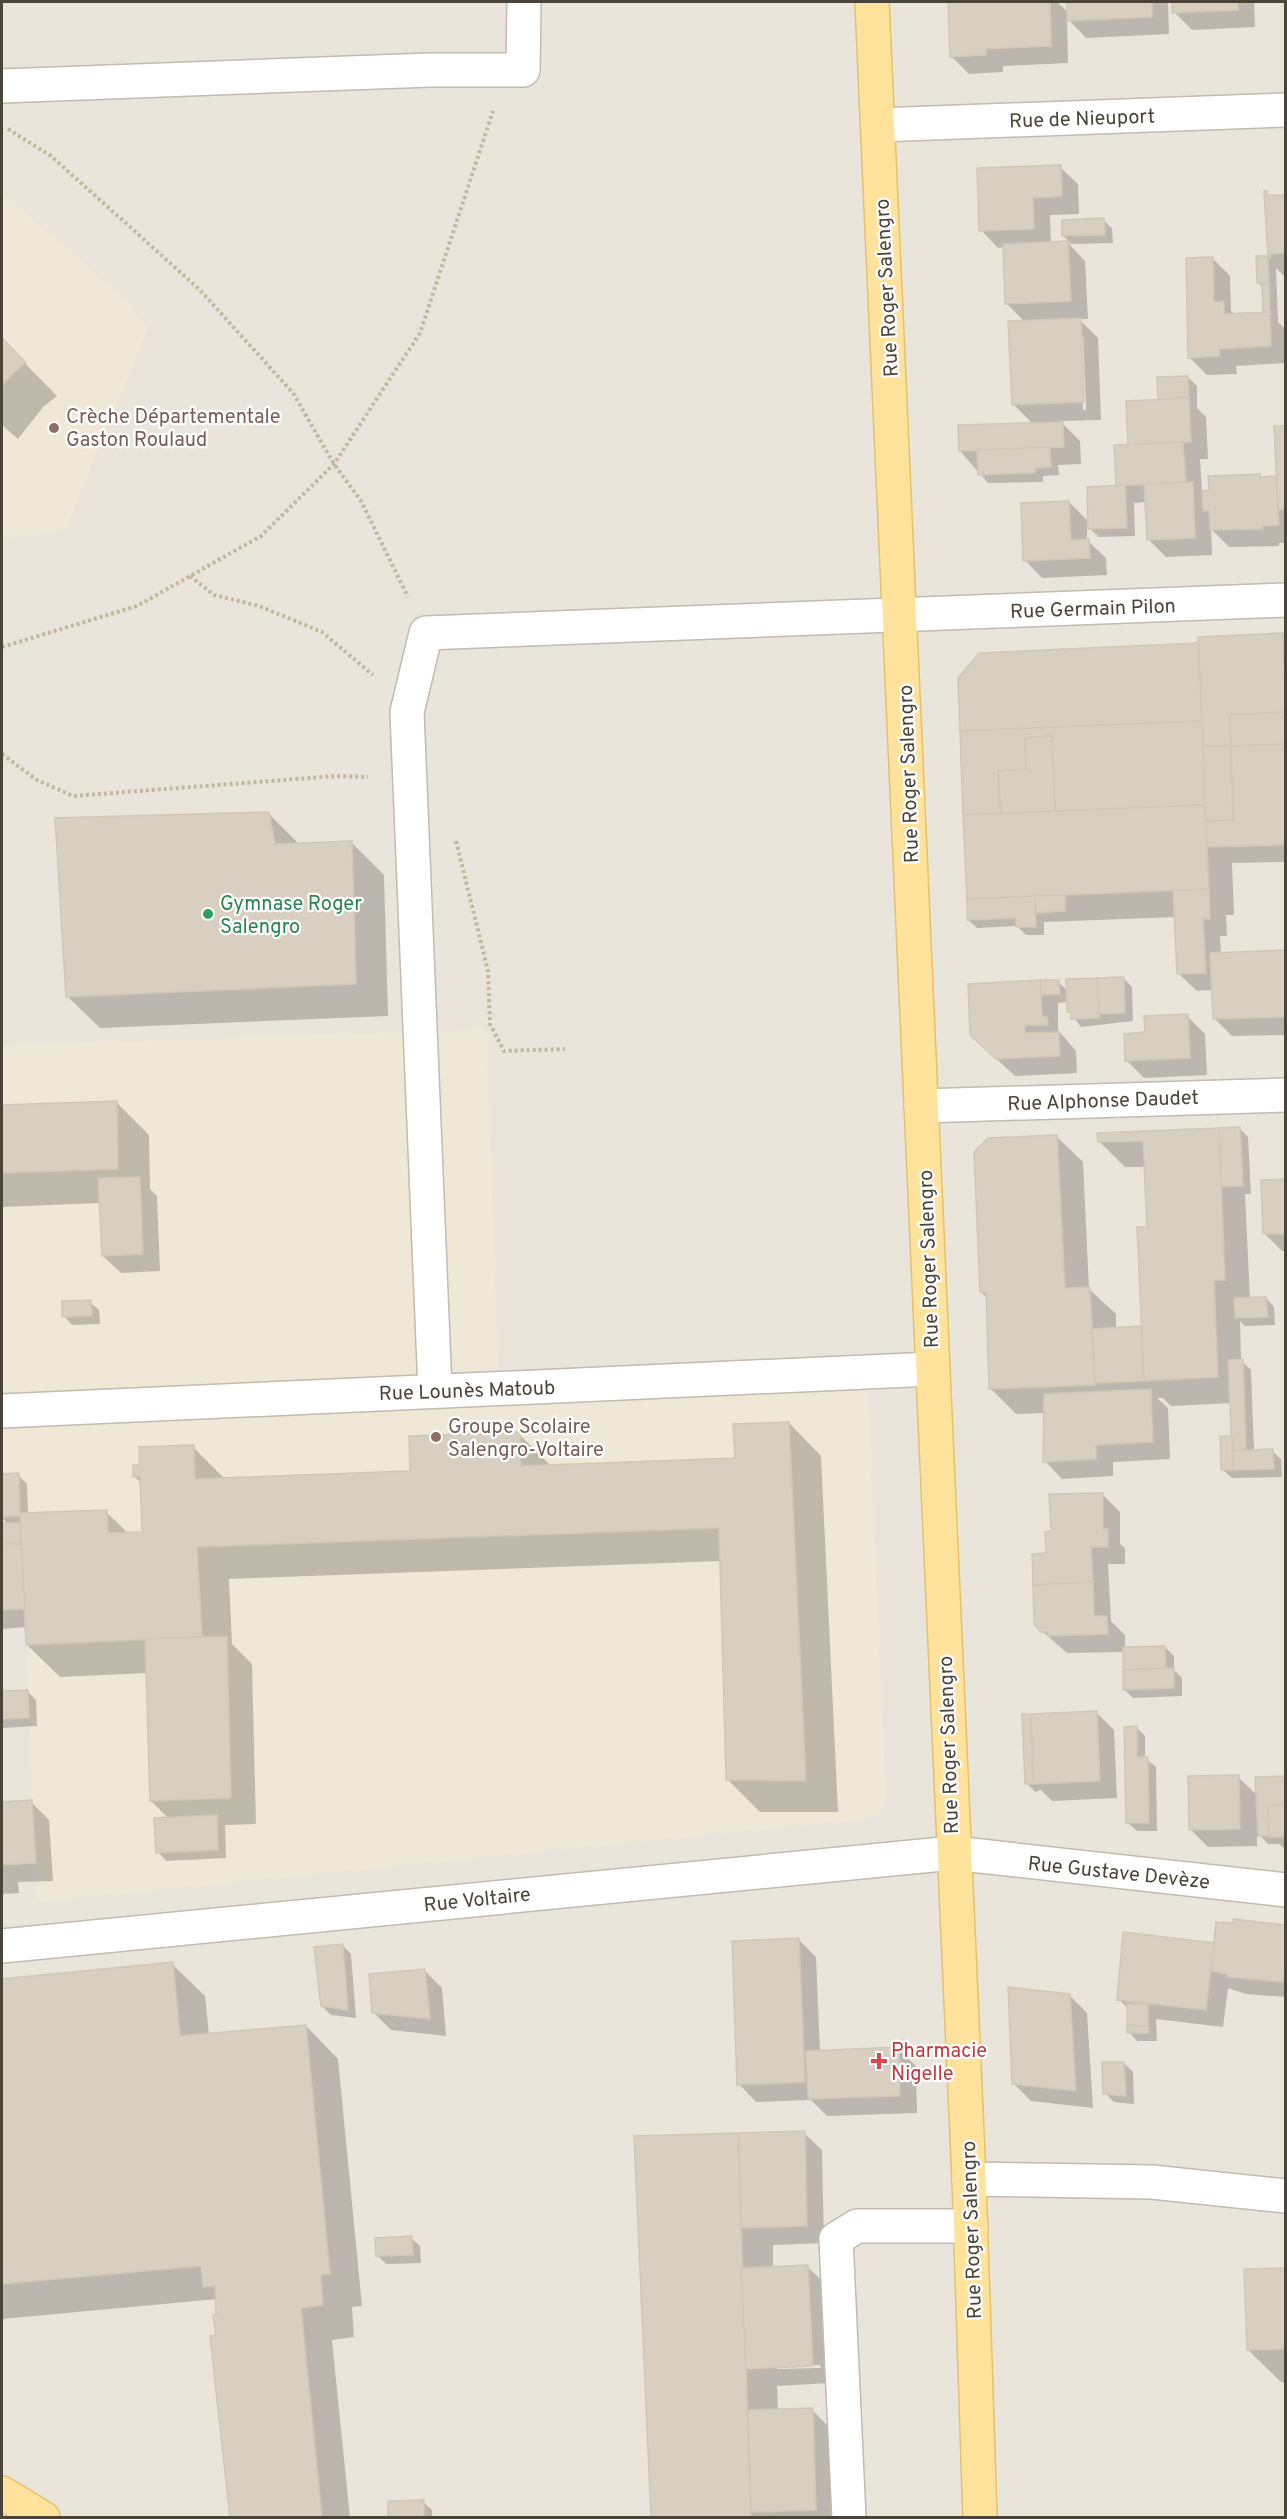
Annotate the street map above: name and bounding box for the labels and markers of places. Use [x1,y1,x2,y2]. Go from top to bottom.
place label: Crèche Départementale Gaston Roulaud [66,405,281,454]
marker: Crèche Départementale Gaston Roulaud [47,421,61,435]
place label: Gymnase Roger Salengro [220,892,362,941]
marker: Gymnase Roger Salengro [201,907,215,921]
place label: Groupe Scolaire Salengro-Voltaire [448,1415,604,1464]
marker: Groupe Scolaire Salengro-Voltaire [429,1430,443,1444]
place label: Pharmacie Nigelle [891,2039,987,2088]
marker: Pharmacie Nigelle [872,2054,886,2068]

